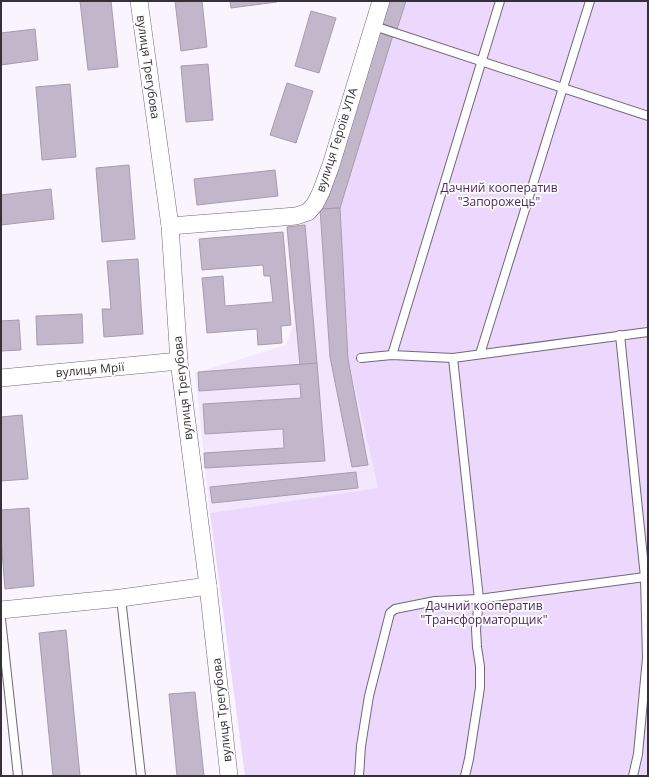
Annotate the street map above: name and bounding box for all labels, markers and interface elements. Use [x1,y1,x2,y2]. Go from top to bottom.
street label: вулиця Трегубова [133,14,164,120]
street label: вулиця Героїв УПА [312,85,362,194]
park label: Дачний кооператив "Запорожець" [440,179,558,210]
street label: вулиця Трегубова [169,335,196,441]
street label: вулиця Мрії [55,358,126,381]
park label: Дачний кооператив "Трансформаторщик" [421,597,547,628]
street label: вулиця Трегубова [208,657,235,763]

